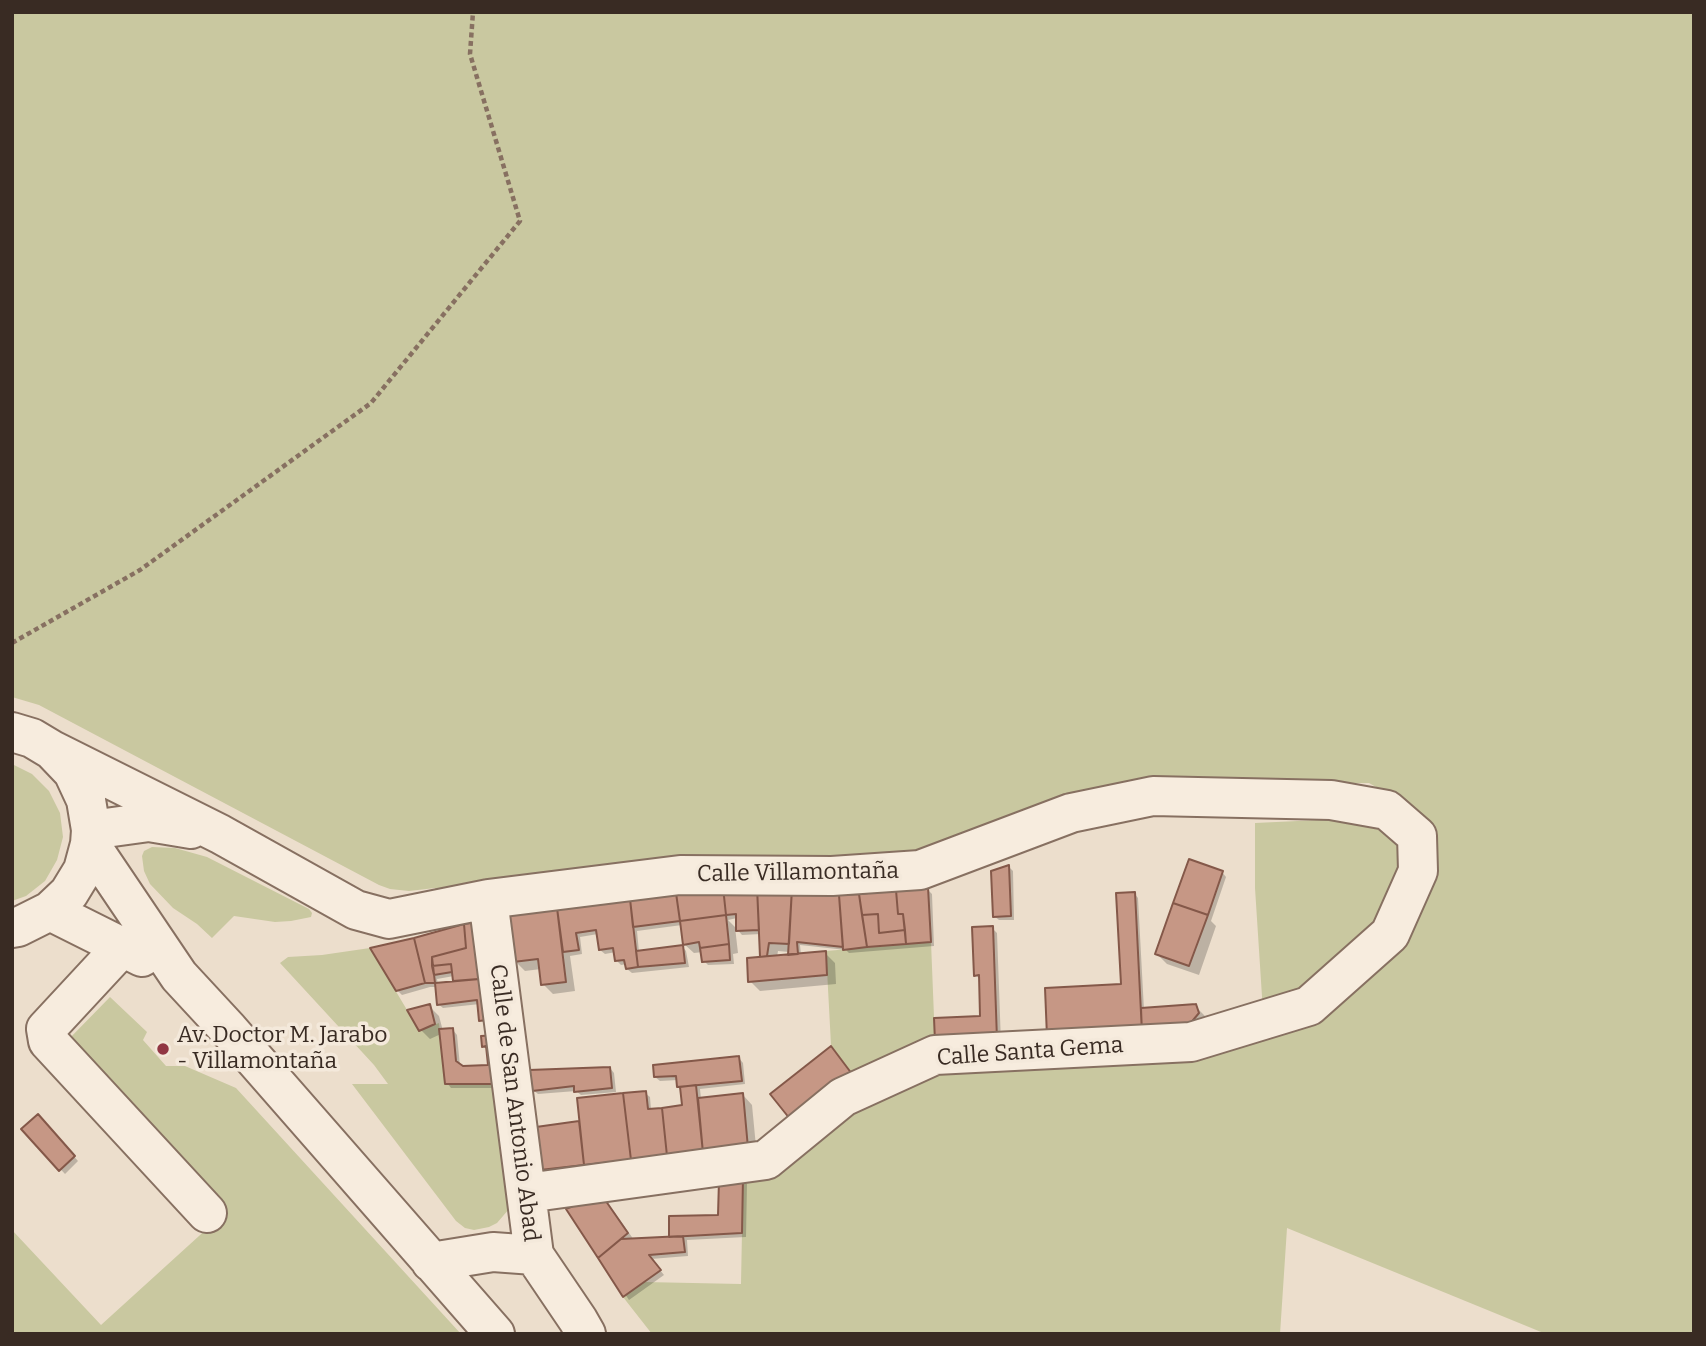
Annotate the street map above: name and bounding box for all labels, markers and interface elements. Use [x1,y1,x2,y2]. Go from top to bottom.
street label: Calle Villamontaña [697,857,899,889]
street label: Calle de San Antonio Abad [483,963,545,1243]
place label: Av. Doctor M. Jarabo - Villamontaña [177,1022,387,1076]
street label: Calle Santa Gema [936,1032,1124,1072]
marker: Av. Doctor M. Jarabo - Villamontaña [155,1041,171,1057]

